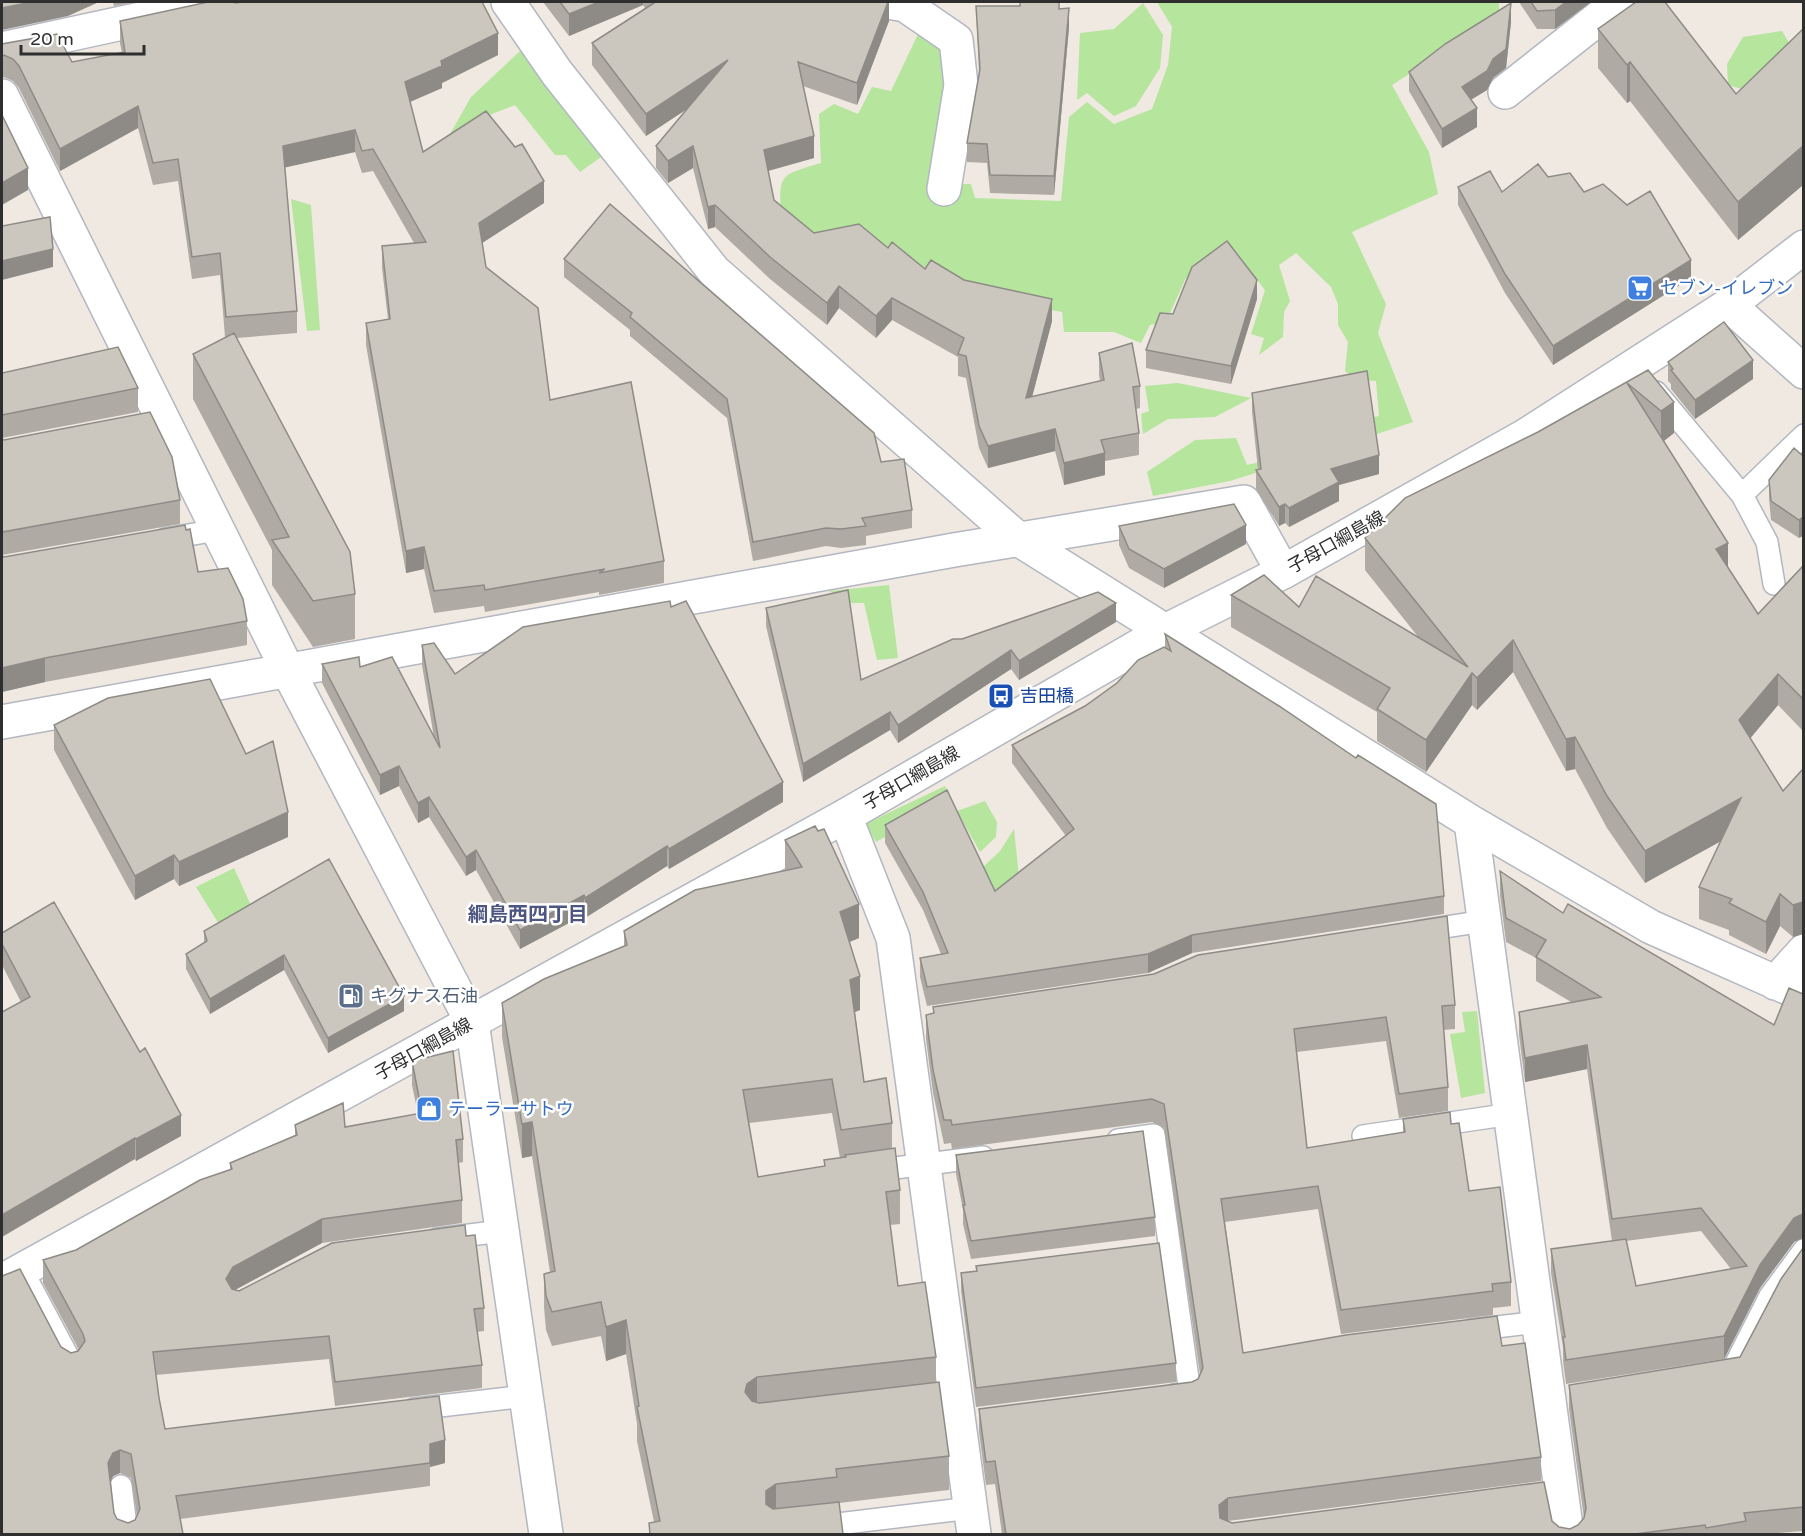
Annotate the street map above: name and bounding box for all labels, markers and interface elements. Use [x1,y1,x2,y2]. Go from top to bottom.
scale bar [21,18,144,56]
text: 20 m [30,28,74,50]
supermarket icon: セブン-イレブン [1625,273,1655,303]
place label: セブン-イレブン [1660,277,1793,299]
street label: 子母口綱島線 [1283,506,1389,578]
bus stop icon: 吉田橋 [986,681,1016,711]
place label: 吉田橋 [1020,685,1074,707]
street label: 子母口綱島線 [859,741,963,815]
district label: 綱島西四丁目 [468,903,588,927]
fuel station icon: キグナス石油 [336,981,366,1011]
place label: キグナス石油 [370,985,478,1007]
street label: 子母口綱島線 [370,1013,476,1085]
shop icon: テーラーサトウ [414,1094,444,1124]
place label: テーラーサトウ [448,1098,574,1120]

